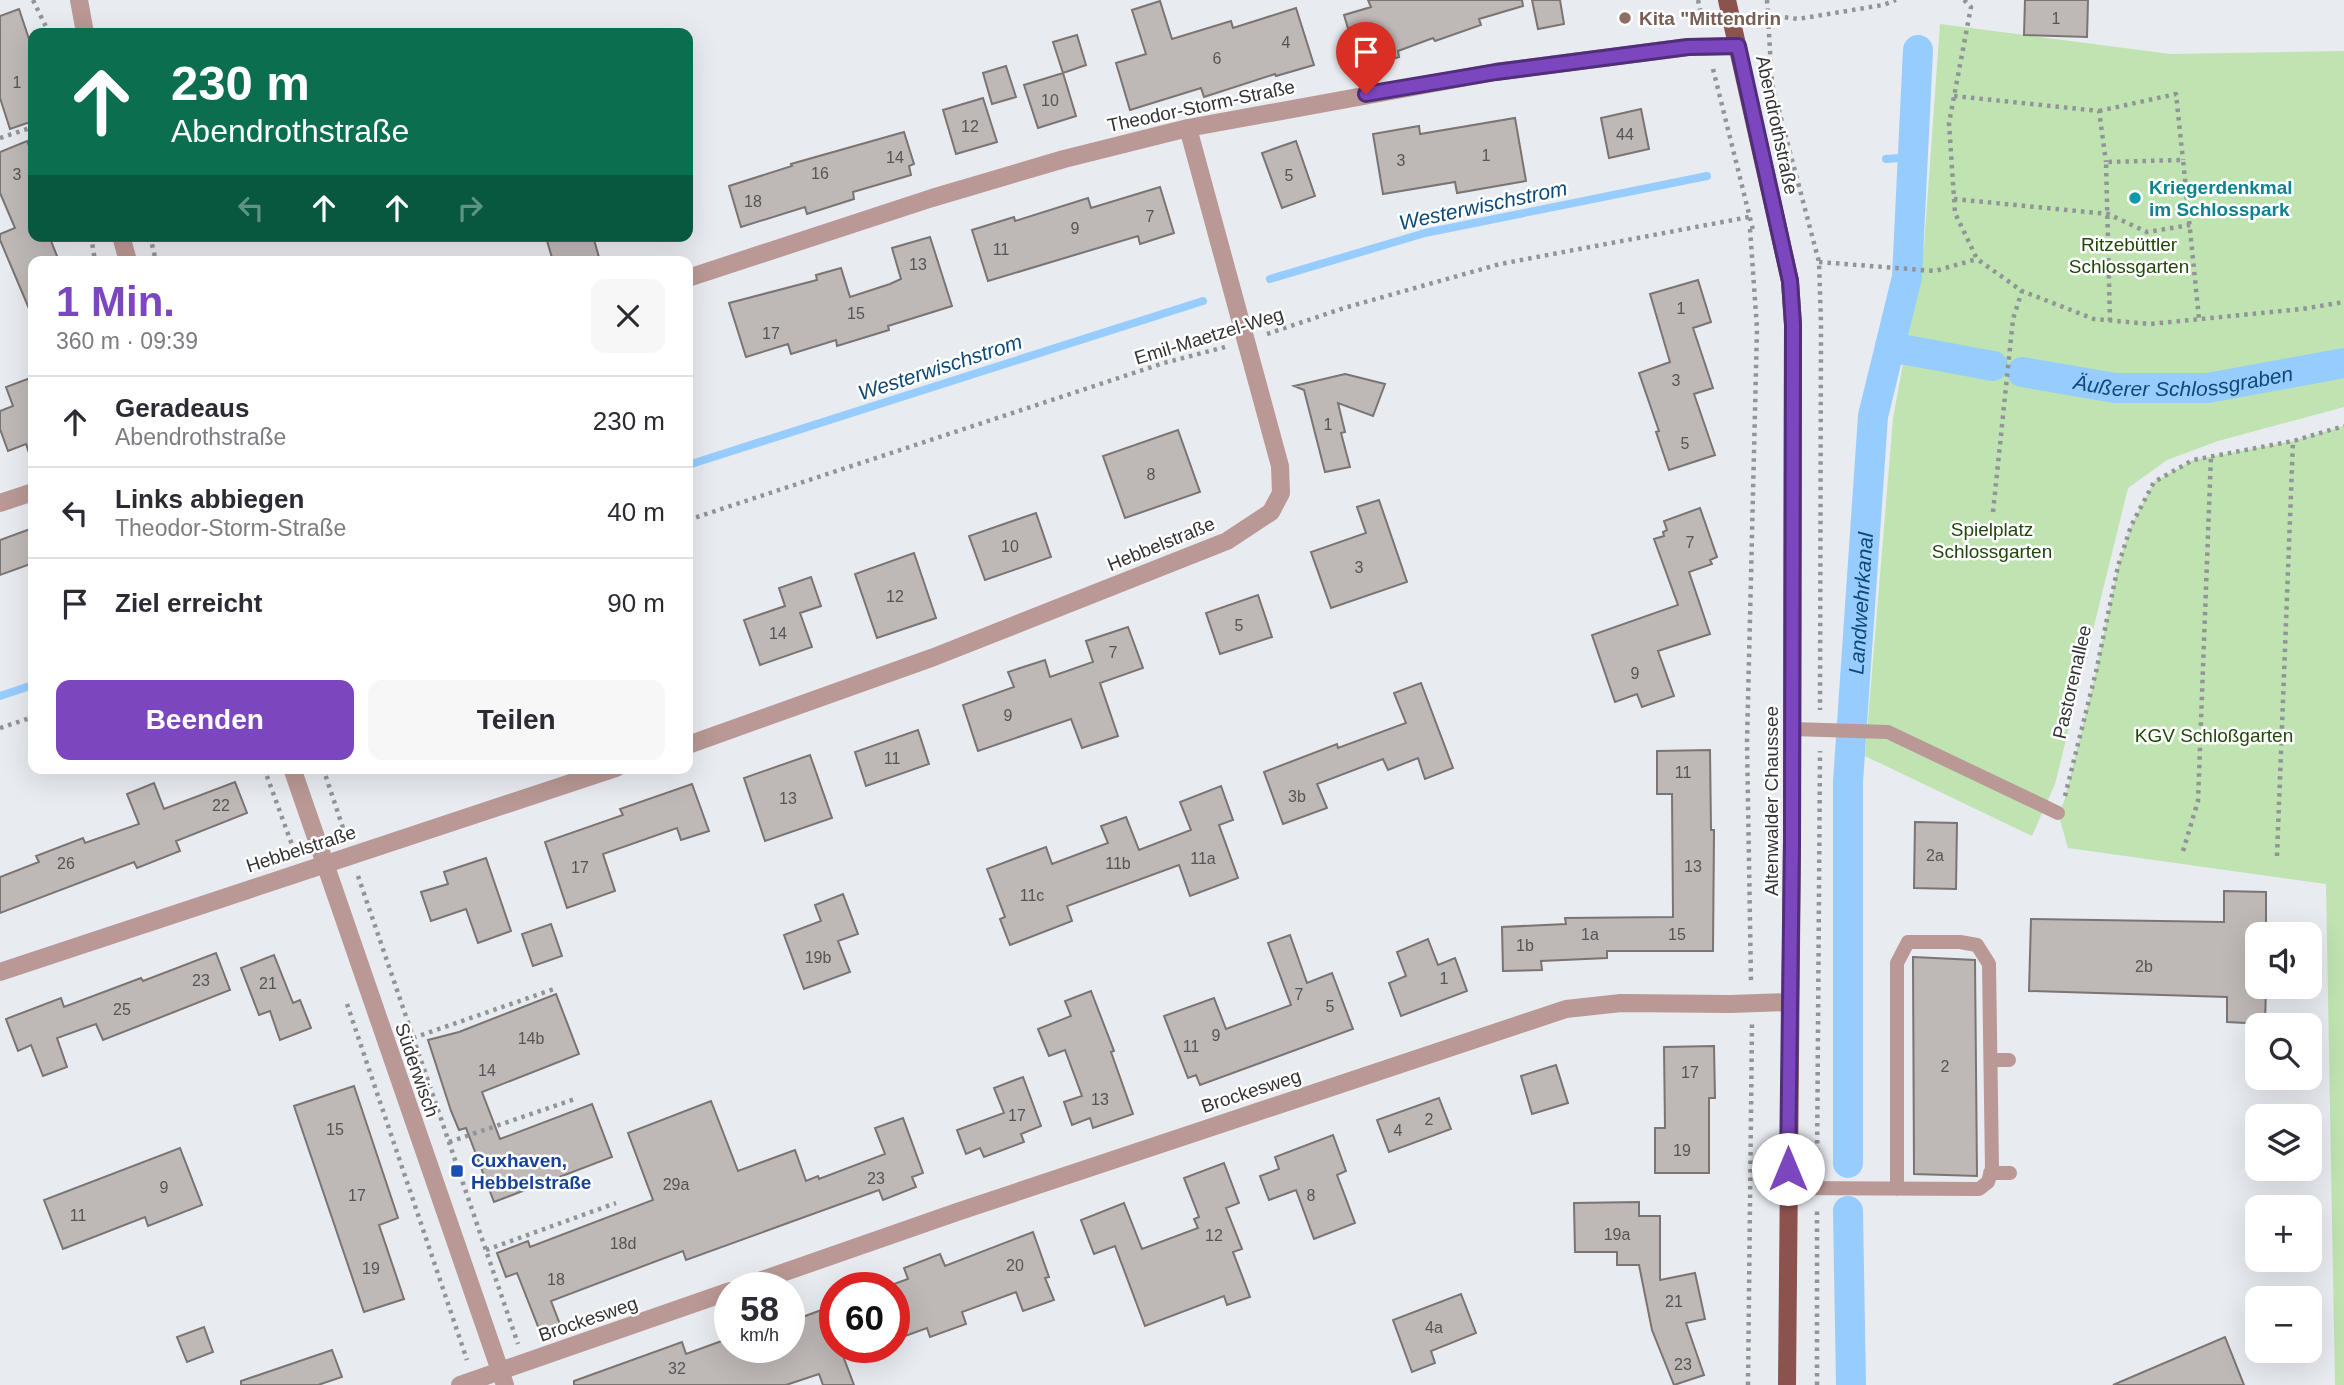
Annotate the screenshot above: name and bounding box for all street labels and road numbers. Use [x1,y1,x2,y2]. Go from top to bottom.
street label: Abendrothstraße [1752,54,1802,196]
street label: Theodor-Storm-Straße [1105,76,1297,136]
street label: Emil-Maetzel-Weg [1132,303,1286,369]
street label: Hebbelstraße [1104,513,1218,575]
street label: Pastorenallee [2049,623,2095,741]
street label: Altenwalder Chaussee [1761,706,1782,896]
street label: Hebbelstraße [244,821,358,877]
street label: Süderwisch [391,1020,443,1120]
street label: Brockesweg [1199,1065,1303,1117]
street label: Brockesweg [536,1292,640,1346]

